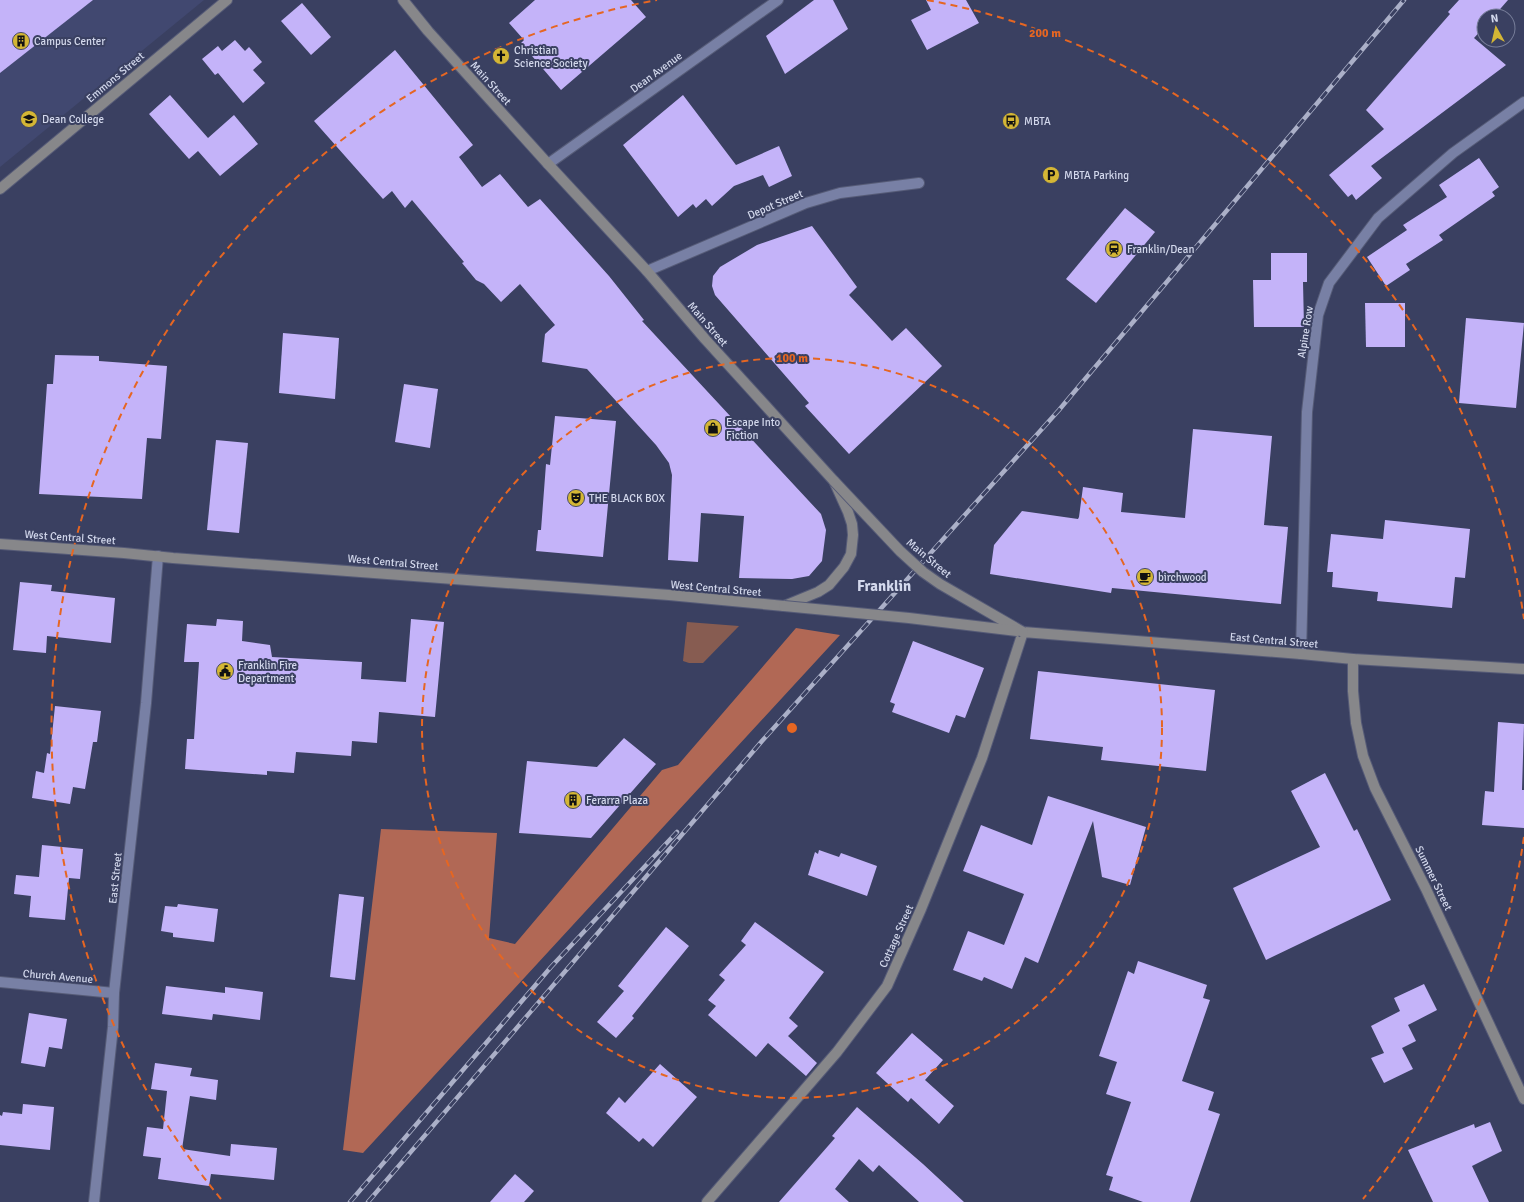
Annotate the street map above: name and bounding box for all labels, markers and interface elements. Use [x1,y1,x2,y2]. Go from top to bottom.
north arrow [1476,8,1516,48]
text: N [1490,12,1499,26]
text: 200 m [1029,26,1061,41]
building icon: Campus Center [11,31,31,51]
place label: Campus Center [34,35,105,48]
place label: Christian Science Society [514,44,588,70]
church icon: Christian Science Society [491,46,511,66]
street label: Emmons Street [84,49,147,105]
street label: Dean Avenue [628,49,685,96]
street label: Main Street [468,59,514,108]
school or university icon: Dean College [19,109,39,129]
bus stop icon: MBTA [1001,111,1021,131]
place label: Dean College [42,113,104,126]
place label: MBTA [1024,115,1051,128]
parking icon: MBTA Parking [1041,165,1061,185]
place label: MBTA Parking [1064,169,1129,182]
street label: Depot Street [745,187,805,222]
station icon: Franklin/Dean [1104,239,1124,259]
place label: Franklin/Dean [1127,243,1194,256]
street label: Main Street [685,299,731,349]
street label: Alpine Row [1295,305,1316,359]
text: 100 m [776,351,808,366]
place label: Escape Into Fiction [726,416,781,442]
shop icon: Escape Into Fiction [703,418,723,438]
theatre icon: THE BLACK BOX [566,488,586,508]
place label: THE BLACK BOX [589,492,666,505]
street label: West Central Street [24,528,116,547]
street label: Main Street [904,536,954,581]
street label: West Central Street [347,552,439,573]
cafe icon: birchwood [1135,567,1155,587]
place label: birchwood [1158,571,1207,584]
district label: Franklin [857,577,911,595]
street label: West Central Street [670,578,762,599]
street label: East Central Street [1229,630,1319,651]
place label: Franklin Fire Department [238,659,297,685]
public building icon: Franklin Fire Department [215,661,235,681]
centre of rings [785,721,799,735]
building icon: Ferarra Plaza [563,790,583,810]
place label: Ferarra Plaza [586,794,648,807]
street label: Summer Street [1412,844,1455,913]
street label: East Street [106,852,125,904]
street label: Cottage Street [877,902,916,970]
street label: Church Avenue [22,967,94,986]

